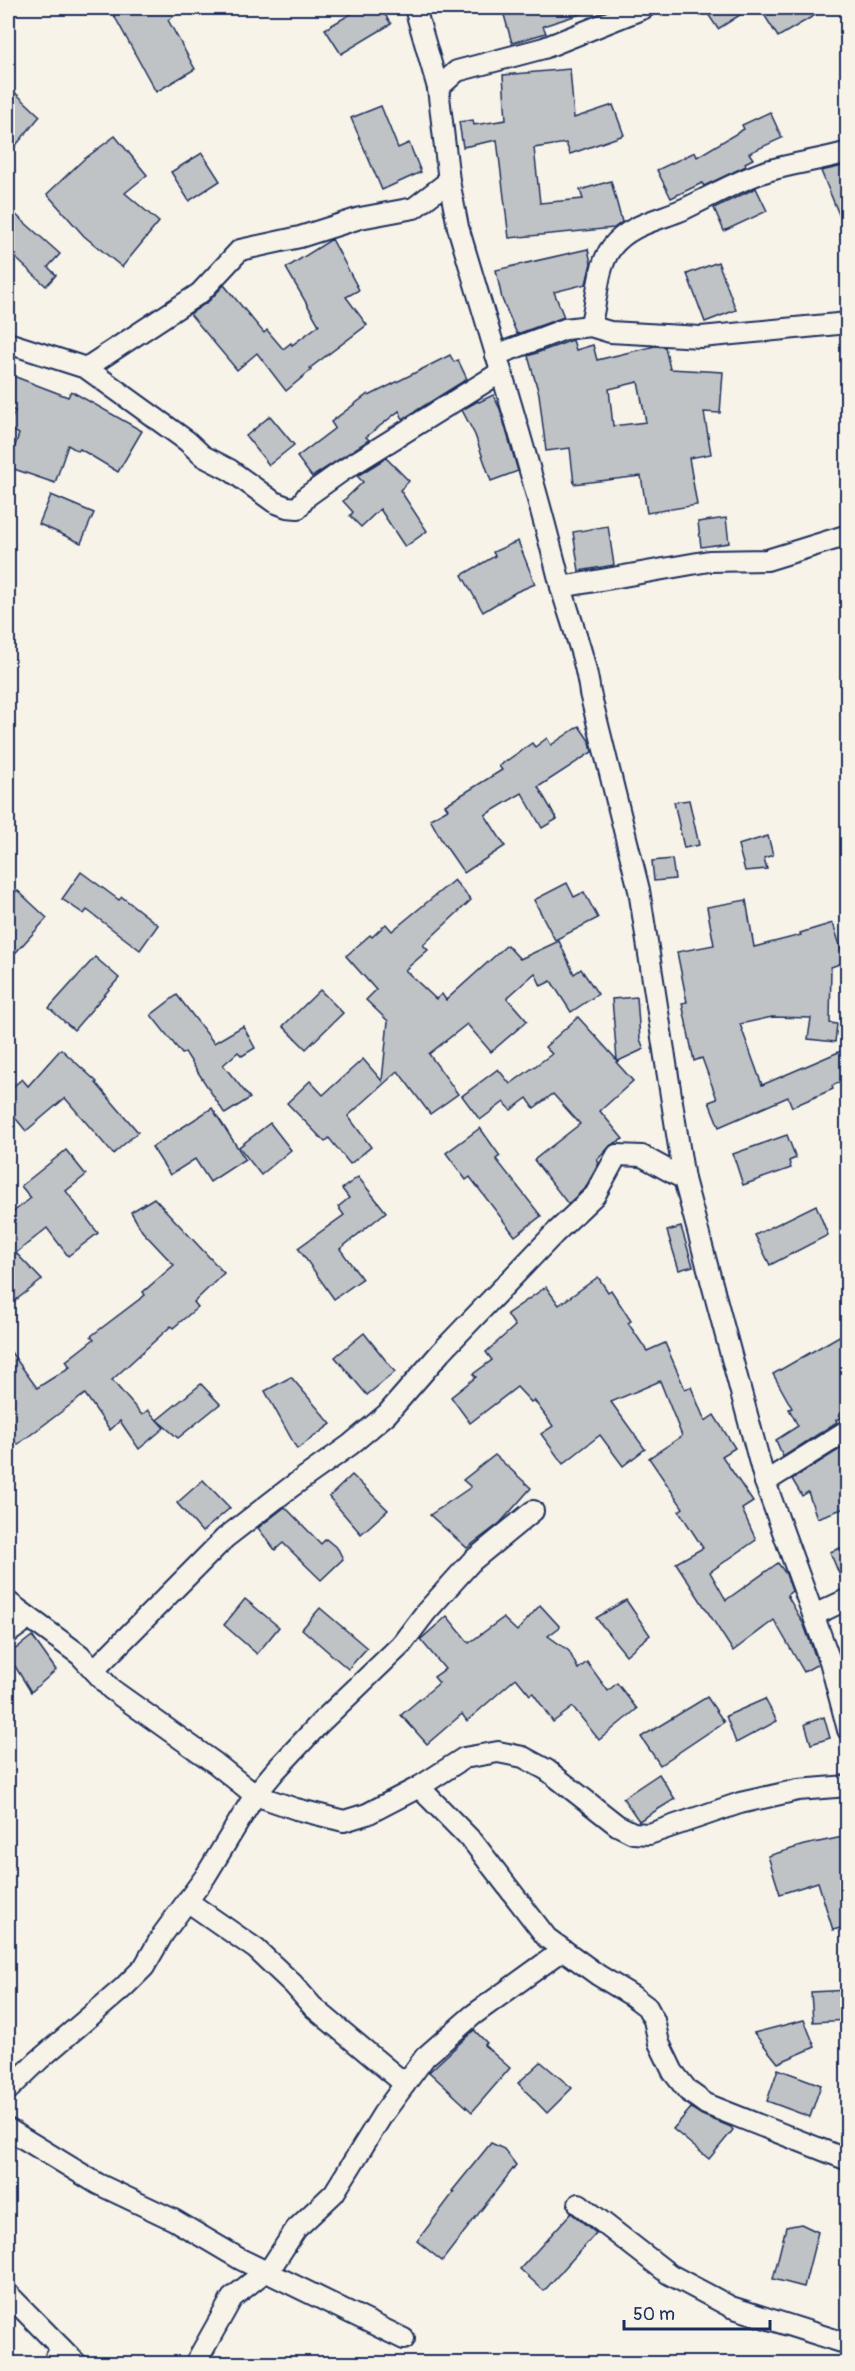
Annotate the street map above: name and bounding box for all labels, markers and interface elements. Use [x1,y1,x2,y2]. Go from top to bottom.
scale bar [624,2293,770,2331]
text: 50 m [633,2303,675,2326]

